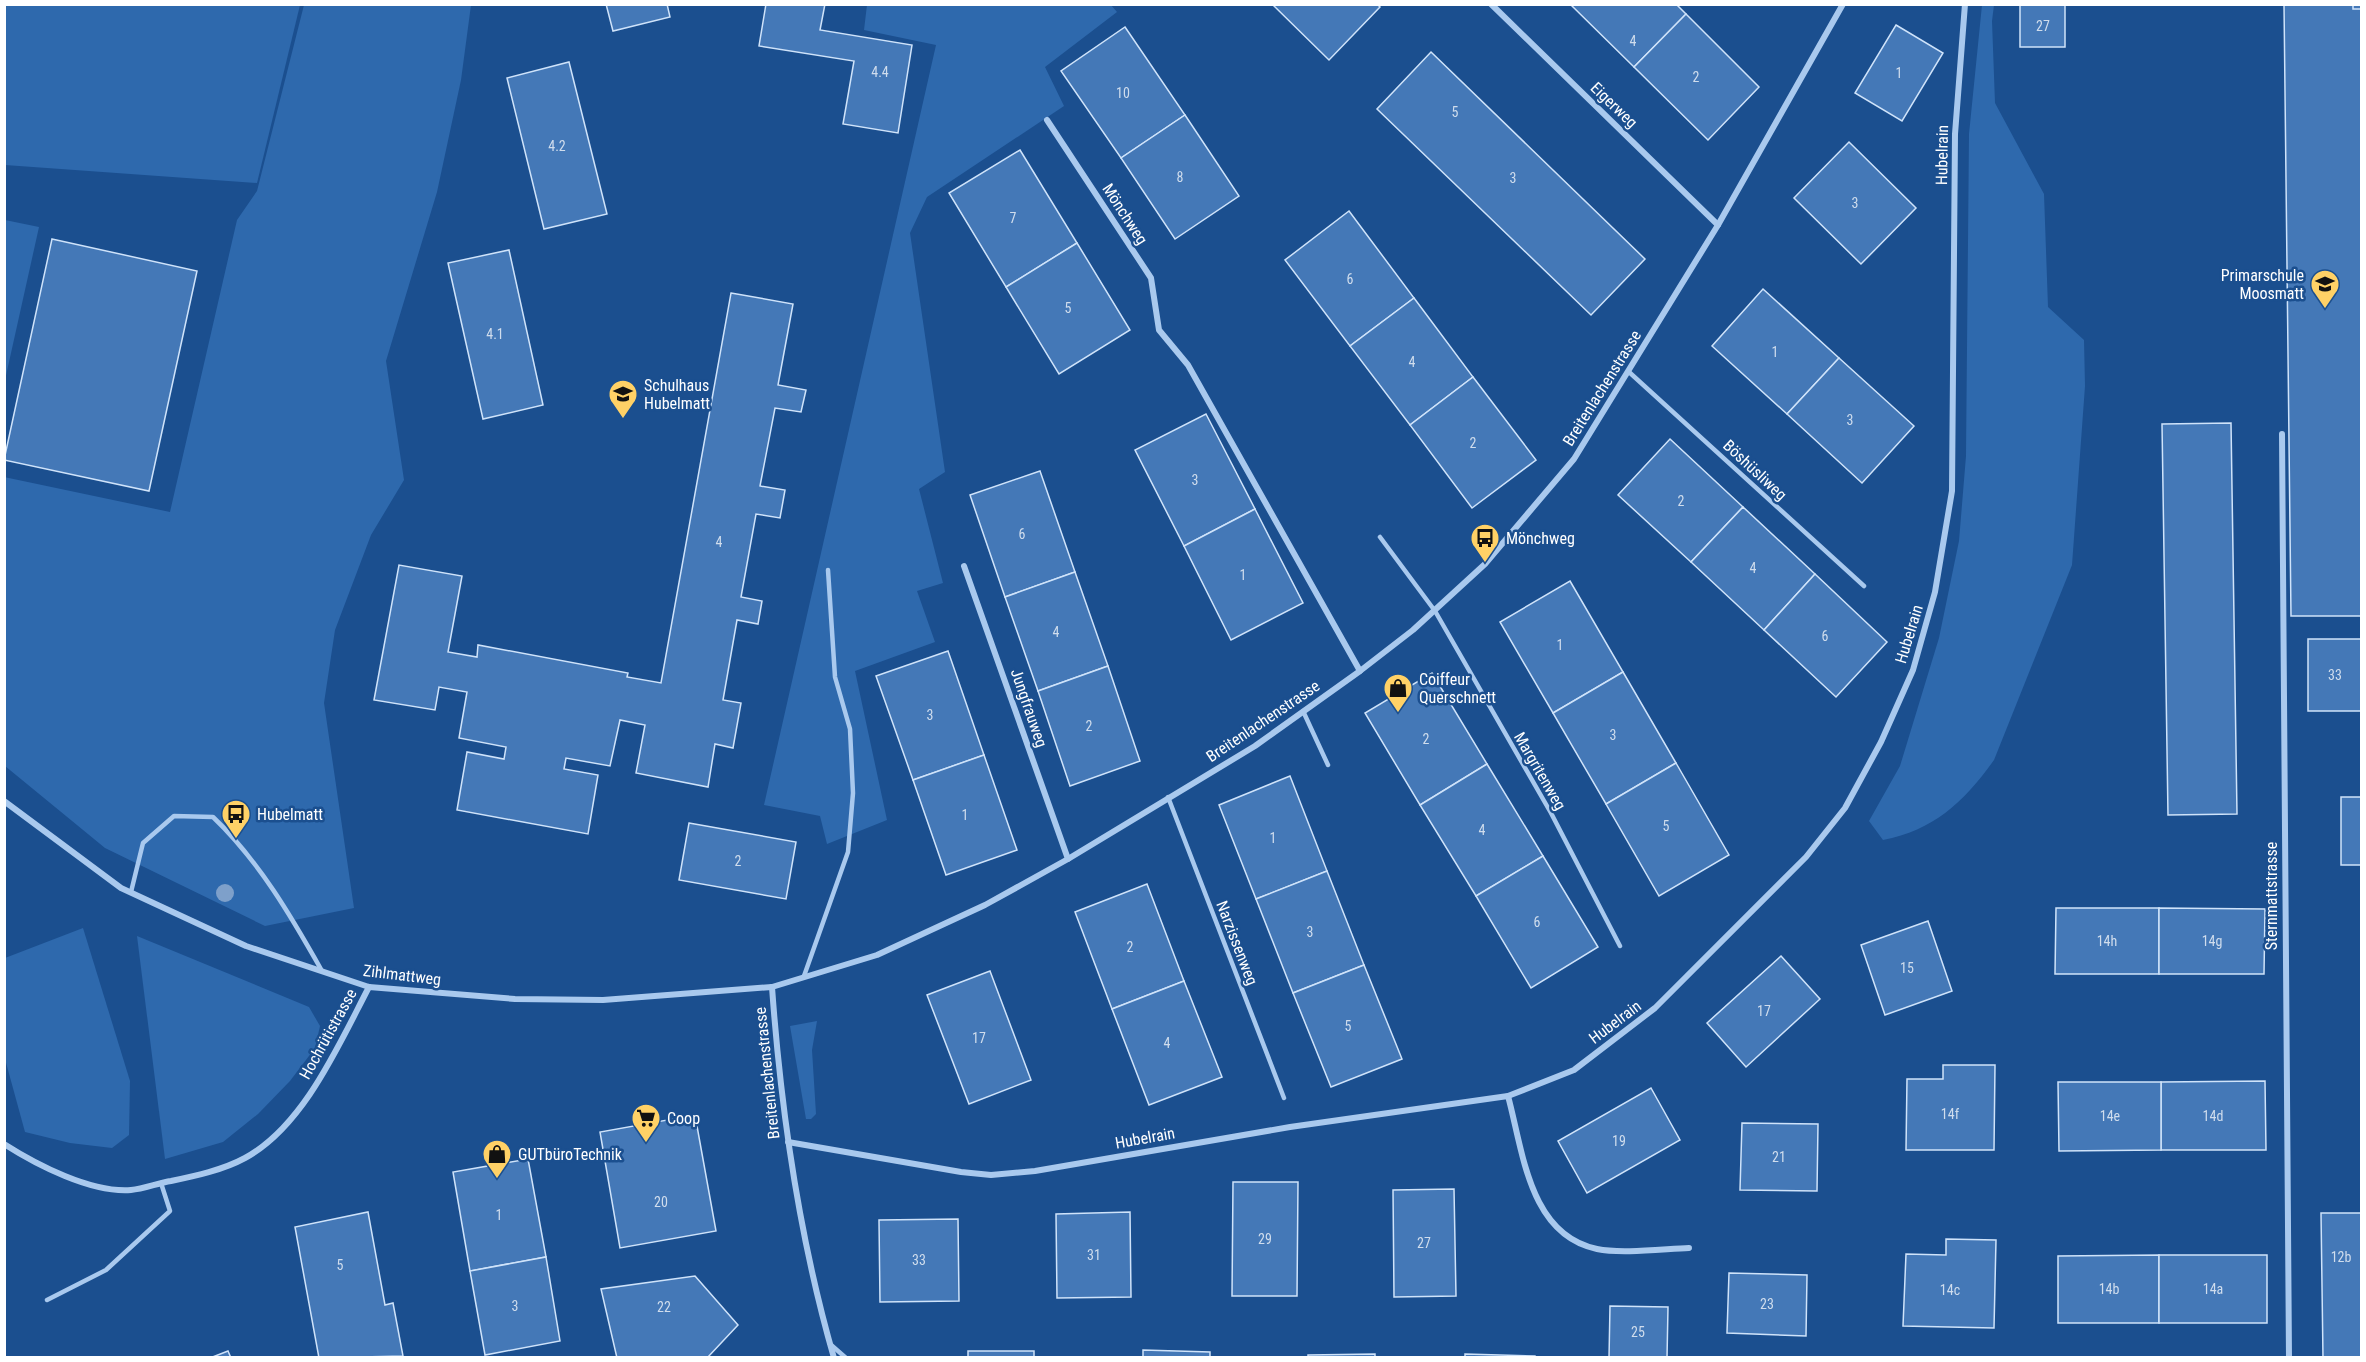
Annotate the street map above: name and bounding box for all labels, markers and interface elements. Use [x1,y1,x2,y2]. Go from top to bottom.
house number: 27 [2036,18,2050,34]
house number: 4 [1630,33,1637,49]
house number: 4.4 [871,64,889,80]
house number: 1 [1896,65,1902,81]
house number: 2 [1693,69,1700,85]
street label: Eigerweg [1587,78,1641,132]
house number: 10 [1116,85,1130,101]
house number: 5 [1452,104,1459,120]
street label: Hubelrain [1932,125,1952,185]
house number: 4.2 [548,138,566,154]
house number: 8 [1177,169,1184,185]
house number: 3 [1510,170,1516,186]
street label: Mönchweg [1098,180,1152,248]
house number: 3 [1852,195,1858,211]
house number: 7 [1010,210,1017,226]
place label: Primarschule Moosmatt [2221,266,2304,303]
school or university icon: Primarschule Moosmatt [2309,268,2341,310]
house number: 6 [1347,271,1354,287]
house number: 5 [1065,300,1072,316]
house number: 4.1 [486,326,504,342]
street label: Breitenlachenstrasse [1559,327,1645,449]
house number: 1 [1772,344,1778,360]
house number: 4 [1409,354,1416,370]
place label: Schulhaus Hubelmatt [644,376,710,413]
school or university icon: Schulhaus Hubelmatt [607,378,639,420]
house number: 3 [1847,412,1853,428]
house number: 2 [1470,435,1477,451]
street label: Böshüsliweg [1719,436,1791,504]
house number: 3 [1192,472,1198,488]
house number: 2 [1678,493,1685,509]
bus stop icon: Mönchweg [1469,522,1501,564]
house number: 6 [1019,526,1026,542]
place label: Mönchweg [1506,529,1575,548]
house number: 4 [716,534,723,550]
house number: 4 [1750,560,1757,576]
house number: 1 [1240,567,1246,583]
street label: Hubelrain [1891,602,1927,666]
house number: 4 [1053,624,1060,640]
house number: 6 [1822,628,1829,644]
house number: 1 [1557,637,1563,653]
street label: Jungfrauweg [1007,666,1051,750]
house number: 33 [2328,667,2342,683]
place label: Coiffeur Querschnett [1419,670,1496,707]
shop icon: Coiffeur Querschnett [1382,672,1414,714]
street label: Breitenlachenstrasse [1203,676,1323,766]
house number: 3 [927,707,933,723]
house number: 2 [1086,718,1093,734]
house number: 3 [1610,727,1616,743]
street label: Margritenweg [1510,729,1570,813]
house number: 2 [1423,731,1430,747]
bus stop icon: Hubelmatt [220,798,252,840]
place label: Hubelmatt [257,805,323,824]
house number: 1 [962,807,968,823]
house number: 5 [1663,818,1670,834]
house number: 4 [1479,822,1486,838]
house number: 1 [1270,830,1276,846]
street label: Sternmattstrasse [2262,842,2281,950]
house number: 2 [735,853,742,869]
street label: Narzissenweg [1212,898,1262,988]
house number: 6 [1534,914,1541,930]
house number: 3 [1307,924,1313,940]
house number: 14h [2097,933,2117,949]
house number: 14g [2202,933,2222,949]
house number: 2 [1127,939,1134,955]
house number: 15 [1900,960,1914,976]
street label: Zihlmattweg [362,961,442,989]
street label: Hochrütistrasse [295,985,361,1083]
street label: Hubelrain [1585,996,1645,1048]
house number: 17 [1757,1003,1771,1019]
street label: Breitenlachenstrasse [751,1006,783,1140]
house number: 5 [1345,1018,1352,1034]
house number: 17 [972,1030,986,1046]
house number: 4 [1164,1035,1171,1051]
supermarket icon: Coop [630,1102,662,1144]
house number: 14f [1941,1106,1960,1122]
house number: 14e [2100,1108,2121,1124]
house number: 14d [2203,1108,2223,1124]
place label: Coop [667,1109,700,1128]
street label: Hubelrain [1114,1123,1176,1153]
house number: 19 [1612,1133,1626,1149]
shop icon: GUTbüroTechnik [481,1138,513,1180]
place label: GUTbüroTechnik [518,1145,623,1164]
house number: 21 [1772,1149,1786,1165]
house number: 20 [654,1194,668,1210]
house number: 1 [496,1207,502,1223]
house number: 29 [1258,1231,1272,1247]
house number: 27 [1417,1235,1431,1251]
house number: 31 [1087,1247,1101,1263]
house number: 12b [2331,1249,2351,1265]
house number: 33 [912,1252,926,1268]
house number: 5 [337,1257,344,1273]
house number: 14b [2099,1281,2119,1297]
house number: 14a [2203,1281,2223,1297]
house number: 14c [1940,1282,1960,1298]
house number: 23 [1760,1296,1774,1312]
house number: 3 [512,1298,518,1314]
house number: 22 [657,1299,671,1315]
house number: 25 [1631,1324,1645,1340]

